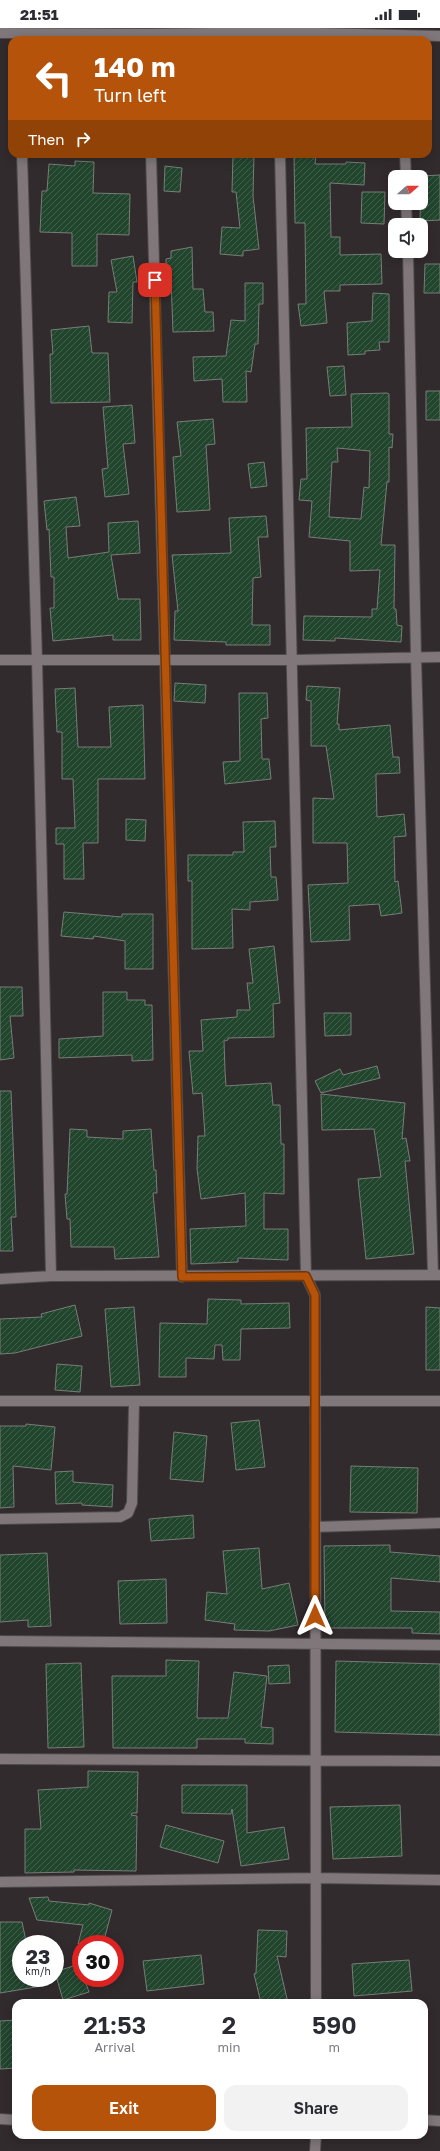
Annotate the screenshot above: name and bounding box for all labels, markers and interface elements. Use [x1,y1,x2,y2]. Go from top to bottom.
text: 21:51 [20,5,59,23]
text: 140 m [94,50,176,83]
icon: left [28,52,80,104]
text: Turn left [94,84,167,106]
icon: right [72,128,94,150]
text: Then [28,130,64,148]
north arrow [388,170,428,210]
map controls [388,170,428,258]
button: sound [388,218,428,258]
pin [138,263,172,297]
icon: arrive [144,269,166,291]
position arrow [294,1595,336,1637]
speed limit sign: 30 [72,1935,124,1987]
text: 23 [26,1944,50,1968]
text: km/h [25,1965,51,1977]
text: 21:53 [83,2010,146,2039]
text: 2 [222,2010,236,2039]
text: 590 [312,2010,357,2039]
text: Arrival [94,2039,135,2055]
text: min [218,2039,241,2055]
text: m [329,2039,340,2055]
button: Exit [32,2085,216,2131]
button: Share [224,2085,408,2131]

